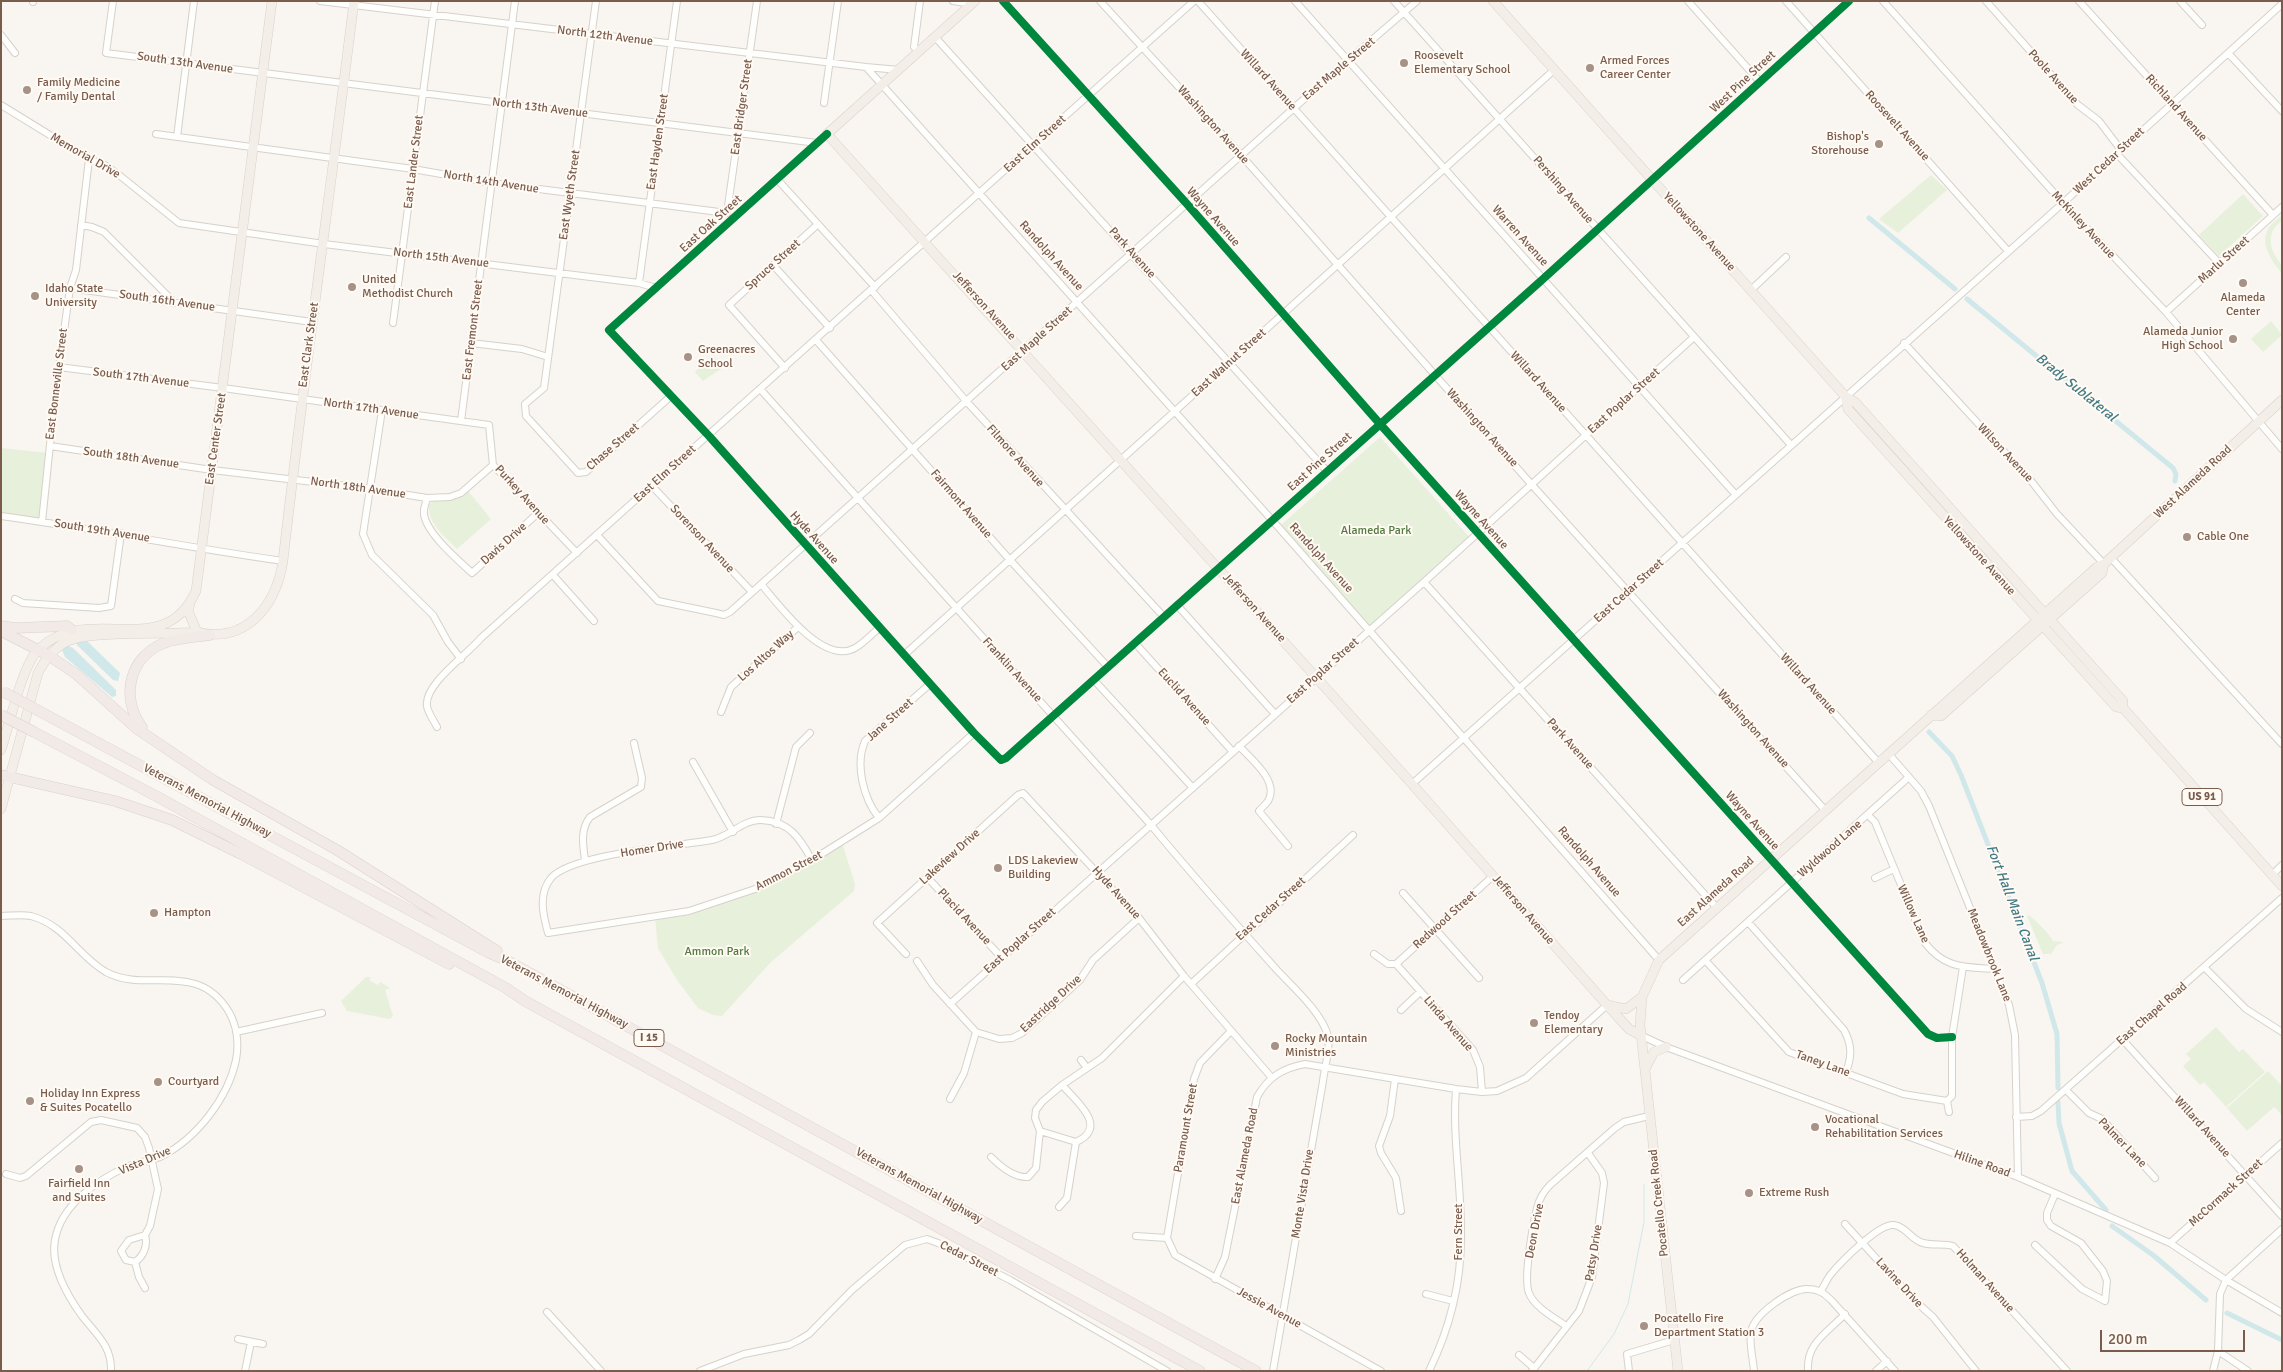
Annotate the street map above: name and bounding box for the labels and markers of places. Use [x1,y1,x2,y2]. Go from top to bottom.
place label: Roosevelt Elementary School [1414,49,1510,77]
place label: Armed Forces Career Center [1600,54,1671,82]
marker: Roosevelt Elementary School [1398,57,1410,69]
marker: Armed Forces Career Center [1584,62,1596,74]
place label: Family Medicine / Family Dental [37,76,120,104]
marker: Family Medicine / Family Dental [21,84,33,96]
place label: Bishop's Storehouse [1811,130,1869,158]
marker: Bishop's Storehouse [1873,138,1885,150]
place label: United Methodist Church [362,273,453,301]
marker: Alameda Center [2237,277,2249,289]
marker: United Methodist Church [346,281,358,293]
place label: Idaho State University [45,282,103,310]
marker: Idaho State University [29,290,41,302]
place label: Alameda Center [2221,291,2265,319]
place label: Alameda Junior High School [2143,325,2223,353]
marker: Alameda Junior High School [2227,333,2239,345]
place label: Greenacres School [698,343,756,371]
marker: Greenacres School [682,351,694,363]
place label: Cable One [2197,530,2249,544]
marker: Cable One [2181,531,2193,543]
place label: LDS Lakeview Building [1008,854,1078,882]
marker: LDS Lakeview Building [992,862,1004,874]
place label: Hampton [164,906,211,920]
marker: Hampton [148,907,160,919]
place label: Tendoy Elementary [1544,1009,1603,1037]
marker: Tendoy Elementary [1528,1017,1540,1029]
place label: Rocky Mountain Ministries [1285,1032,1367,1060]
marker: Rocky Mountain Ministries [1269,1040,1281,1052]
place label: Courtyard [168,1075,219,1089]
marker: Courtyard [152,1076,164,1088]
place label: Holiday Inn Express & Suites Pocatello [40,1087,140,1115]
marker: Holiday Inn Express & Suites Pocatello [24,1095,36,1107]
place label: Vocational Rehabilitation Services [1825,1113,1943,1141]
marker: Vocational Rehabilitation Services [1809,1121,1821,1133]
marker: Fairfield Inn and Suites [73,1163,85,1175]
place label: Fairfield Inn and Suites [48,1177,110,1205]
place label: Extreme Rush [1759,1186,1829,1200]
marker: Extreme Rush [1743,1187,1755,1199]
place label: Pocatello Fire Department Station 3 [1654,1312,1764,1340]
marker: Pocatello Fire Department Station 3 [1638,1320,1650,1332]

